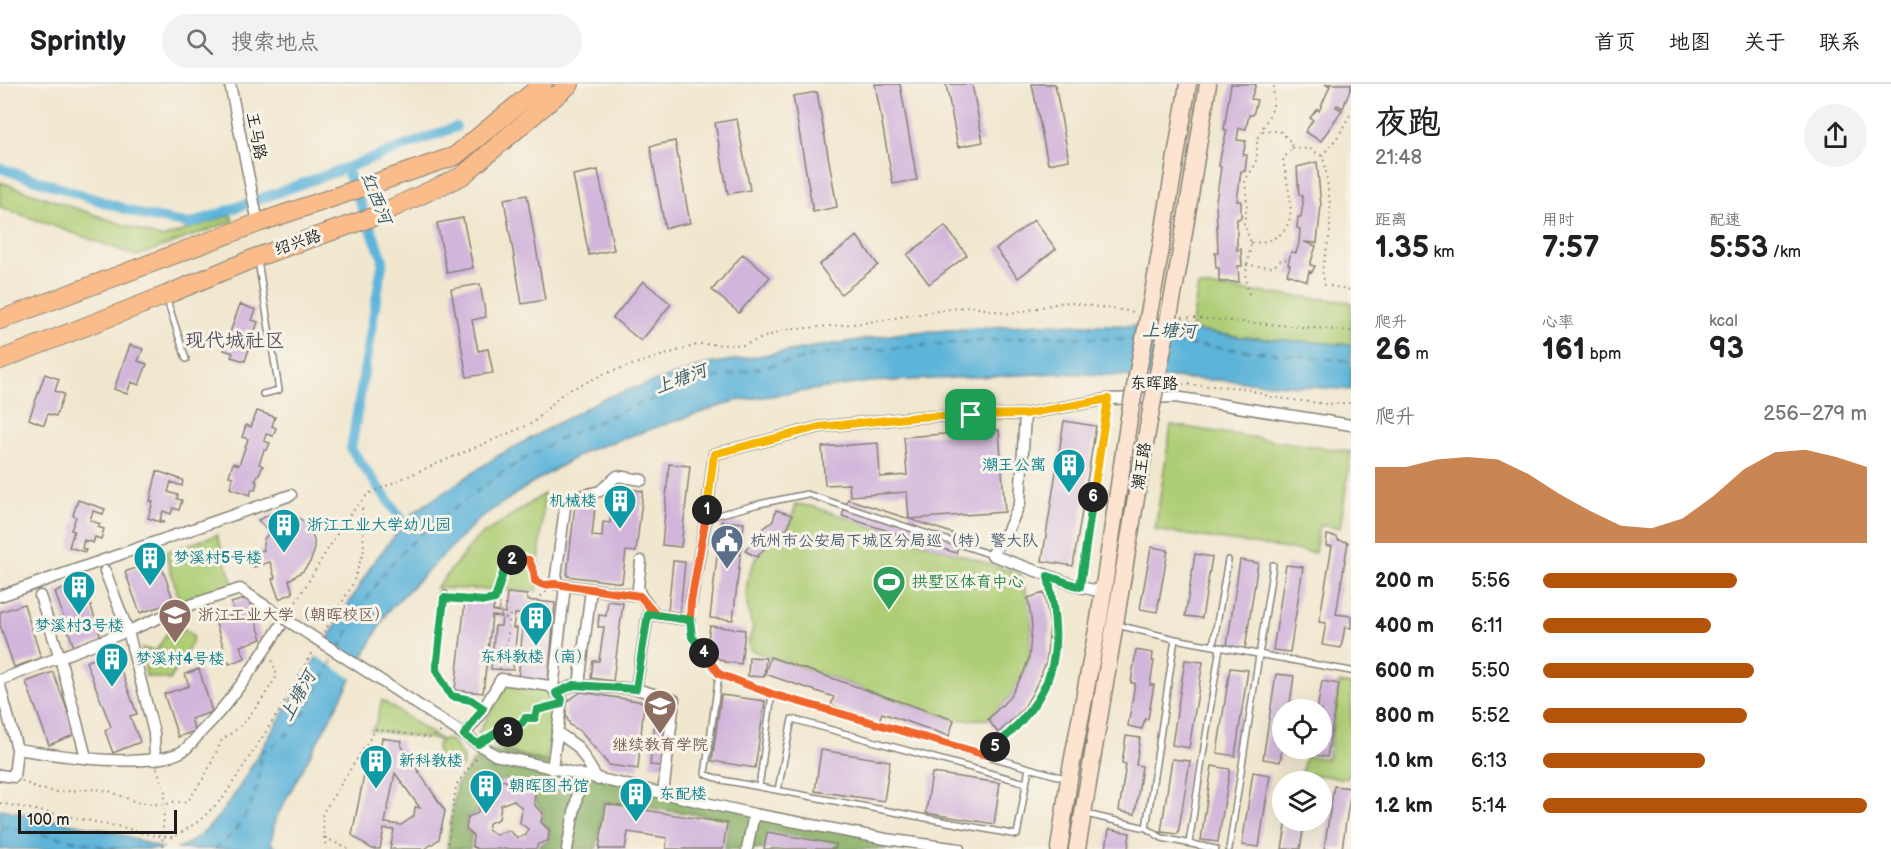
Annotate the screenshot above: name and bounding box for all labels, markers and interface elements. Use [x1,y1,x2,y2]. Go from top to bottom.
search box [162,14,582,68]
text: Sprintly [30,25,126,58]
icon: search [183,25,216,58]
text: 搜索地点 [231,29,319,56]
text: 首页 [1594,30,1636,55]
text: 地图 [1669,30,1711,55]
text: 关于 [1744,30,1786,55]
text: 联系 [1819,30,1861,55]
text: 夜跑 [1375,103,1441,143]
button: share [1804,104,1867,167]
street label: 王马路 [242,111,270,161]
text: 21:48 [1375,146,1422,170]
water label: 红西河 [356,169,397,230]
text: 距离 [1375,211,1407,230]
text: 用时 [1542,211,1574,230]
text: 配速 [1709,211,1741,230]
street label: 绍兴路 [272,226,324,260]
text: 1.35 [1375,230,1429,266]
text: 7:57 [1542,230,1600,266]
text: 5:53 [1709,230,1768,266]
text: km [1429,243,1454,262]
text: /km [1768,243,1801,262]
text: kcal [1709,312,1738,331]
text: 爬升 [1375,313,1407,332]
text: 心率 [1542,313,1574,332]
water label: 上塘河 [1142,320,1199,342]
district label: 现代城社区 [185,329,285,353]
text: 93 [1709,331,1744,367]
text: 26 [1375,332,1411,368]
text: 161 [1542,332,1585,368]
text: m [1411,345,1429,364]
text: bpm [1585,345,1621,364]
water label: 上塘河 [652,359,713,398]
street label: 东晖路 [1130,374,1178,394]
pin [945,389,996,440]
icon: arrive [954,398,987,431]
text: 256–279 m [1763,402,1867,426]
text: 爬升 [1375,405,1415,429]
street label: 潮王路 [1129,441,1155,491]
building icon: 潮王公寓 [1051,447,1087,494]
place label: 潮王公寓 [982,456,1046,475]
pin: 6 [1078,482,1108,512]
building icon: 机械楼 [602,483,638,530]
text: 6 [1088,487,1098,506]
place label: 机械楼 [549,492,597,511]
pin: 1 [692,495,722,525]
text: 1 [704,500,710,519]
building icon: 浙江工业大学幼儿园 [266,507,302,554]
place label: 浙江工业大学幼儿园 [307,516,451,535]
public building icon: 杭州市公安局下城区分局巡（特）警大队 [709,523,745,570]
place label: 杭州市公安局下城区分局巡（特）警大队 [750,532,1038,551]
building icon: 梦溪村5号楼 [132,540,168,587]
pin: 2 [497,545,527,575]
place label: 梦溪村5号楼 [173,549,262,568]
text: 2 [507,550,517,569]
sports icon: 拱墅区体育中心 [871,564,907,611]
building icon: 梦溪村3号楼 [61,569,97,616]
text: 200 m [1375,569,1434,593]
text: 5:56 [1471,569,1510,593]
place label: 拱墅区体育中心 [912,573,1024,592]
school or university icon: 浙江工业大学（朝晖校区） [157,597,193,644]
building icon: 东科教楼（南） [518,600,554,647]
place label: 浙江工业大学（朝晖校区） [198,606,390,625]
text: 400 m [1375,614,1434,638]
text: 6:11 [1471,614,1503,638]
place label: 梦溪村3号楼 [34,617,124,636]
pin: 4 [689,638,719,668]
building icon: 梦溪村4号楼 [94,641,130,688]
text: 4 [699,643,709,662]
place label: 东科教楼（南） [480,648,592,667]
place label: 梦溪村4号楼 [135,650,225,669]
text: 600 m [1375,659,1435,683]
text: 5:50 [1471,659,1510,683]
water label: 上塘河 [276,665,322,725]
school or university icon: 继续教育学院 [642,688,678,735]
map controls [1272,699,1332,831]
button: locate [1272,699,1332,759]
text: 800 m [1375,704,1434,728]
text: 5:52 [1471,704,1510,728]
pin: 3 [493,717,523,747]
text: 3 [503,722,513,741]
pin: 5 [980,732,1010,762]
place label: 继续教育学院 [612,736,708,755]
text: 5 [990,737,1000,756]
building icon: 新科教楼 [358,743,394,790]
text: 1.0 km [1375,749,1433,773]
text: 6:13 [1471,749,1507,773]
place label: 新科教楼 [399,752,463,771]
building icon: 朝晖图书馆 [468,768,504,815]
button: layers [1272,771,1332,831]
building icon: 东配楼 [618,776,654,823]
place label: 朝晖图书馆 [509,777,589,796]
place label: 东配楼 [659,785,707,804]
text: 1.2 km [1375,794,1433,818]
text: 5:14 [1471,794,1506,818]
scale bar [18,807,177,834]
text: 100 m [27,811,70,830]

